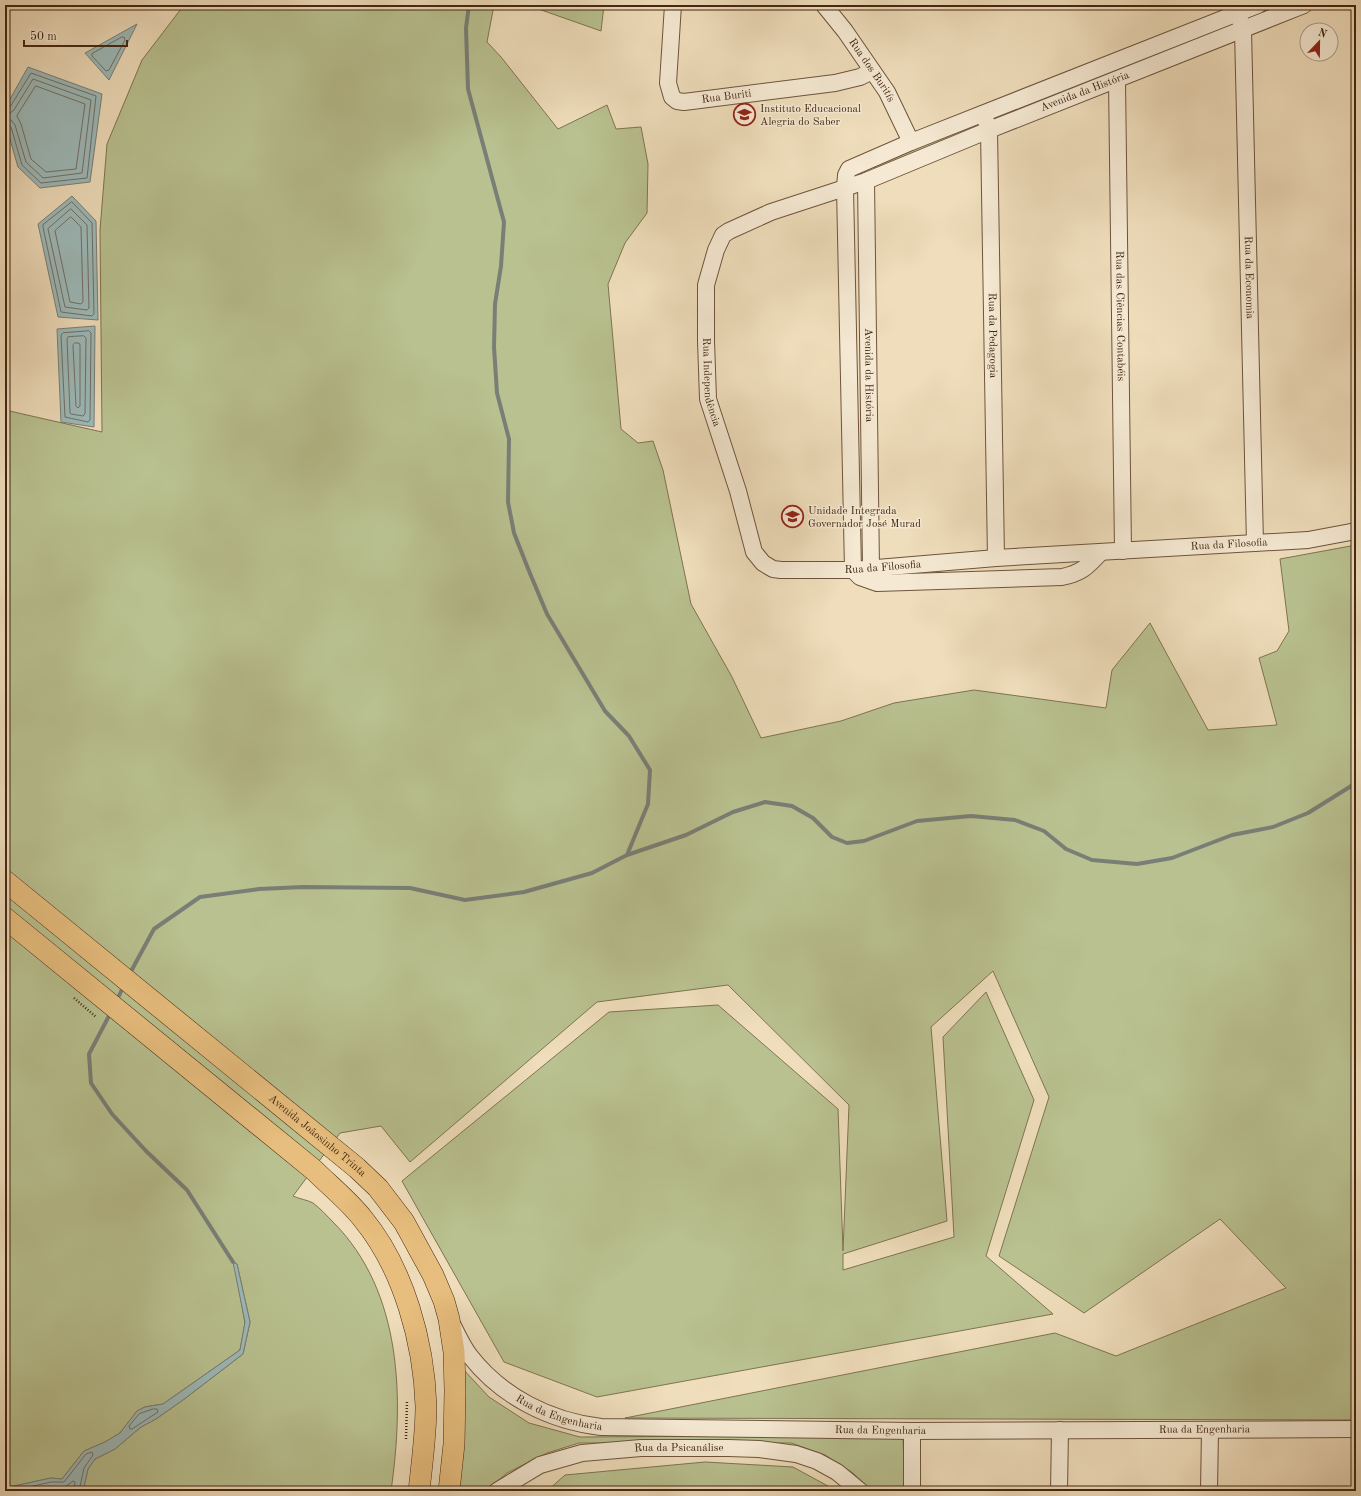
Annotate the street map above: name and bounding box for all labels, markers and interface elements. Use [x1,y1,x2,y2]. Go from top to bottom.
scale bar [24,22,127,48]
north arrow [1299,22,1339,62]
text: N [1316,27,1329,41]
text: 50 m [30,30,57,43]
street label: Rua dos Buritís [846,37,897,104]
street label: Avenida da História [1039,70,1131,114]
street label: Rua Buriti [701,88,752,105]
school or university icon: Instituto Educacional Alegria do Saber [731,102,757,128]
place label: Instituto Educacional Alegria do Saber [760,104,861,128]
street label: Rua da Economia [1242,236,1255,320]
street label: Rua das Ciências Contabéis [1114,251,1126,381]
street label: Rua da Pedagogia [986,293,999,379]
street label: Avenida da História [862,328,875,423]
street label: Rua Independência [700,338,722,429]
school or university icon: Unidade Integrada Governador José Murad [779,504,805,530]
place label: Unidade Integrada Governador José Murad [808,506,921,530]
street label: Rua da Filosofia [1190,537,1268,552]
street label: Rua da Filosofia [844,559,922,576]
street label: Avenida Joãosinho Trinta [266,1093,368,1179]
street label: Rua da Engenharia [514,1393,604,1433]
street label: Rua da Engenharia [1159,1424,1251,1435]
street label: Rua da Engenharia [835,1425,927,1437]
street label: Rua da Psicanálise [634,1442,723,1454]

